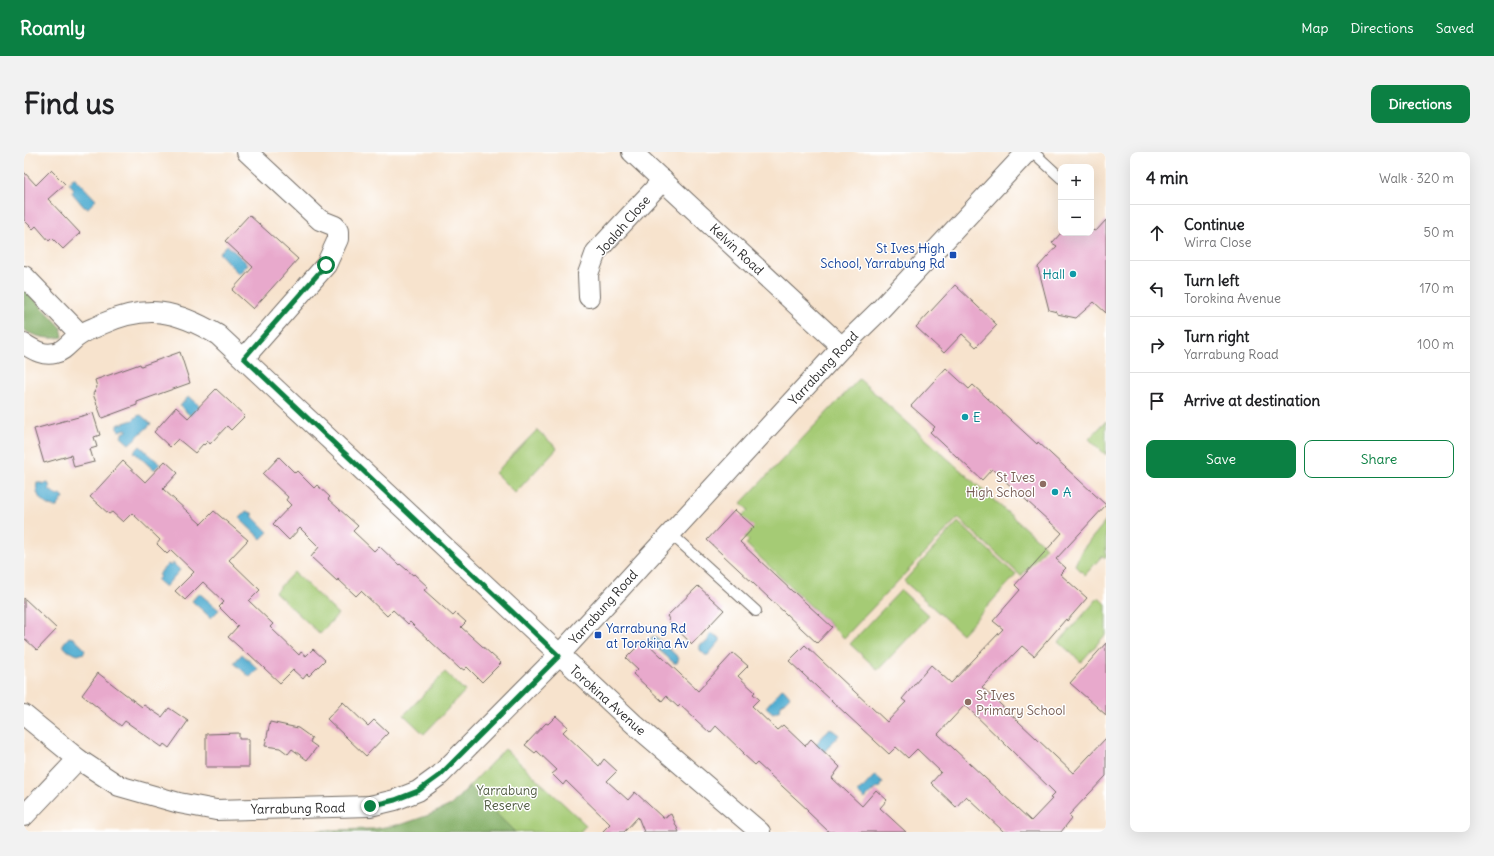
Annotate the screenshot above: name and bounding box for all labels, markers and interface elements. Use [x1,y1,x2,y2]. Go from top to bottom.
text: Roamly [20,16,85,40]
text: Map [1301,19,1328,37]
text: Directions [1350,19,1414,37]
text: Saved [1436,19,1474,37]
button: Directions [1371,85,1470,123]
text: Find us [24,86,115,122]
map controls [1058,164,1094,236]
button: + [1058,164,1094,200]
text: 4 min [1146,167,1188,189]
text: Walk · 320 m [1379,170,1454,187]
street label: Joalah Close [593,192,654,259]
button: − [1058,200,1094,236]
text: Continue [1184,215,1245,234]
street label: Kelvin Road [706,220,768,279]
icon: ahead [1146,222,1168,244]
text: 50 m [1423,224,1454,241]
text: Wirra Close [1184,234,1251,251]
place label: St Ives High School, Yarrabung Rd [820,240,945,272]
marker: St Ives High School, Yarrabung Rd [948,250,958,260]
route start [317,256,335,274]
place label: Hall [1042,266,1065,283]
marker: Hall [1068,269,1078,279]
text: Turn left [1184,271,1239,290]
icon: left [1146,278,1168,300]
text: 170 m [1419,280,1454,297]
text: Torokina Avenue [1184,290,1281,307]
text: Turn right [1184,327,1249,346]
street label: Yarrabung Road [785,328,862,409]
icon: right [1146,334,1168,356]
text: 100 m [1417,336,1454,353]
text: Yarrabung Road [1184,346,1279,363]
icon: arrive [1146,390,1168,412]
text: Arrive at destination [1184,391,1320,410]
place label: E [973,409,981,426]
marker: E [960,412,970,422]
button: Save [1146,440,1296,478]
button: Share [1304,440,1454,478]
place label: St Ives High School [966,469,1035,501]
marker: St Ives High School [1038,479,1048,489]
place label: A [1063,484,1071,501]
marker: A [1050,487,1060,497]
street label: Yarrabung Road [565,566,642,648]
place label: Yarrabung Rd at Torokina Av [606,620,690,652]
marker: Yarrabung Rd at Torokina Av [593,630,603,640]
street label: Torokina Avenue [566,662,649,739]
place label: St Ives Primary School [976,687,1066,719]
marker: St Ives Primary School [963,697,973,707]
park label: Yarrabung Reserve [476,782,538,814]
route end [361,797,379,815]
street label: Yarrabung Road [250,799,346,818]

